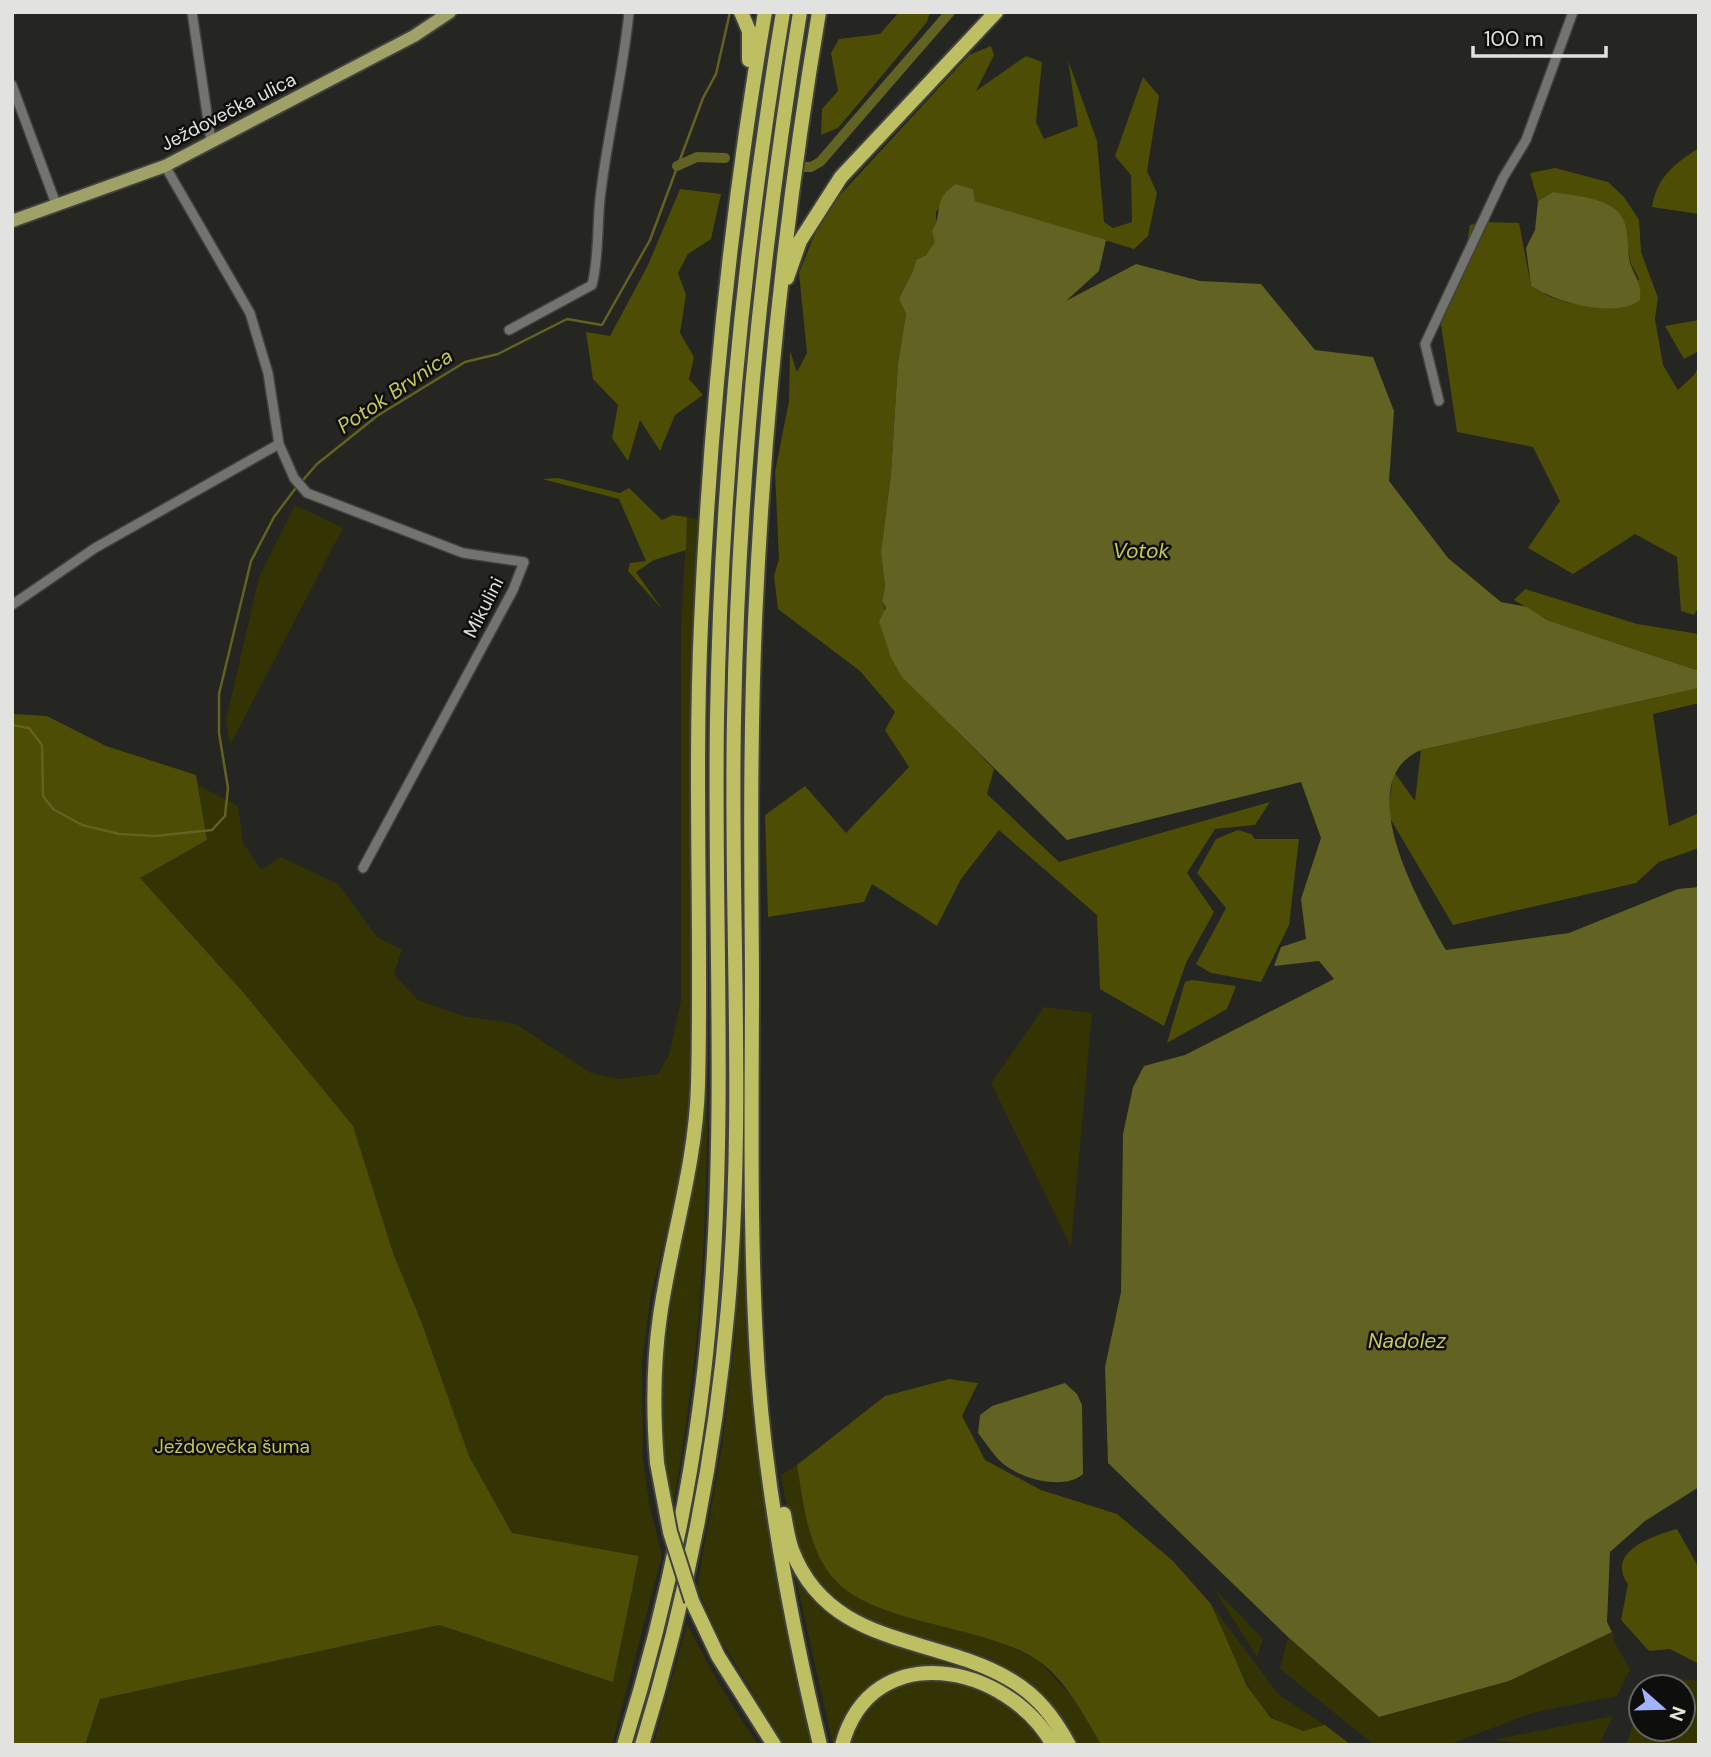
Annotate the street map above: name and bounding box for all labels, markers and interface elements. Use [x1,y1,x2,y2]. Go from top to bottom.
scale bar [1473,14,1606,58]
text: 100 m [1484,25,1544,53]
street label: Ježdovečka ulica [156,67,300,156]
water label: Potok Brvnica [332,342,458,440]
water label: Votok [1113,537,1169,565]
street label: Mikulini [457,572,509,642]
water label: Nadolez [1368,1327,1446,1355]
park label: Ježdovečka šuma [154,1434,310,1459]
north arrow [1627,1673,1697,1743]
text: N [1663,1703,1692,1724]

